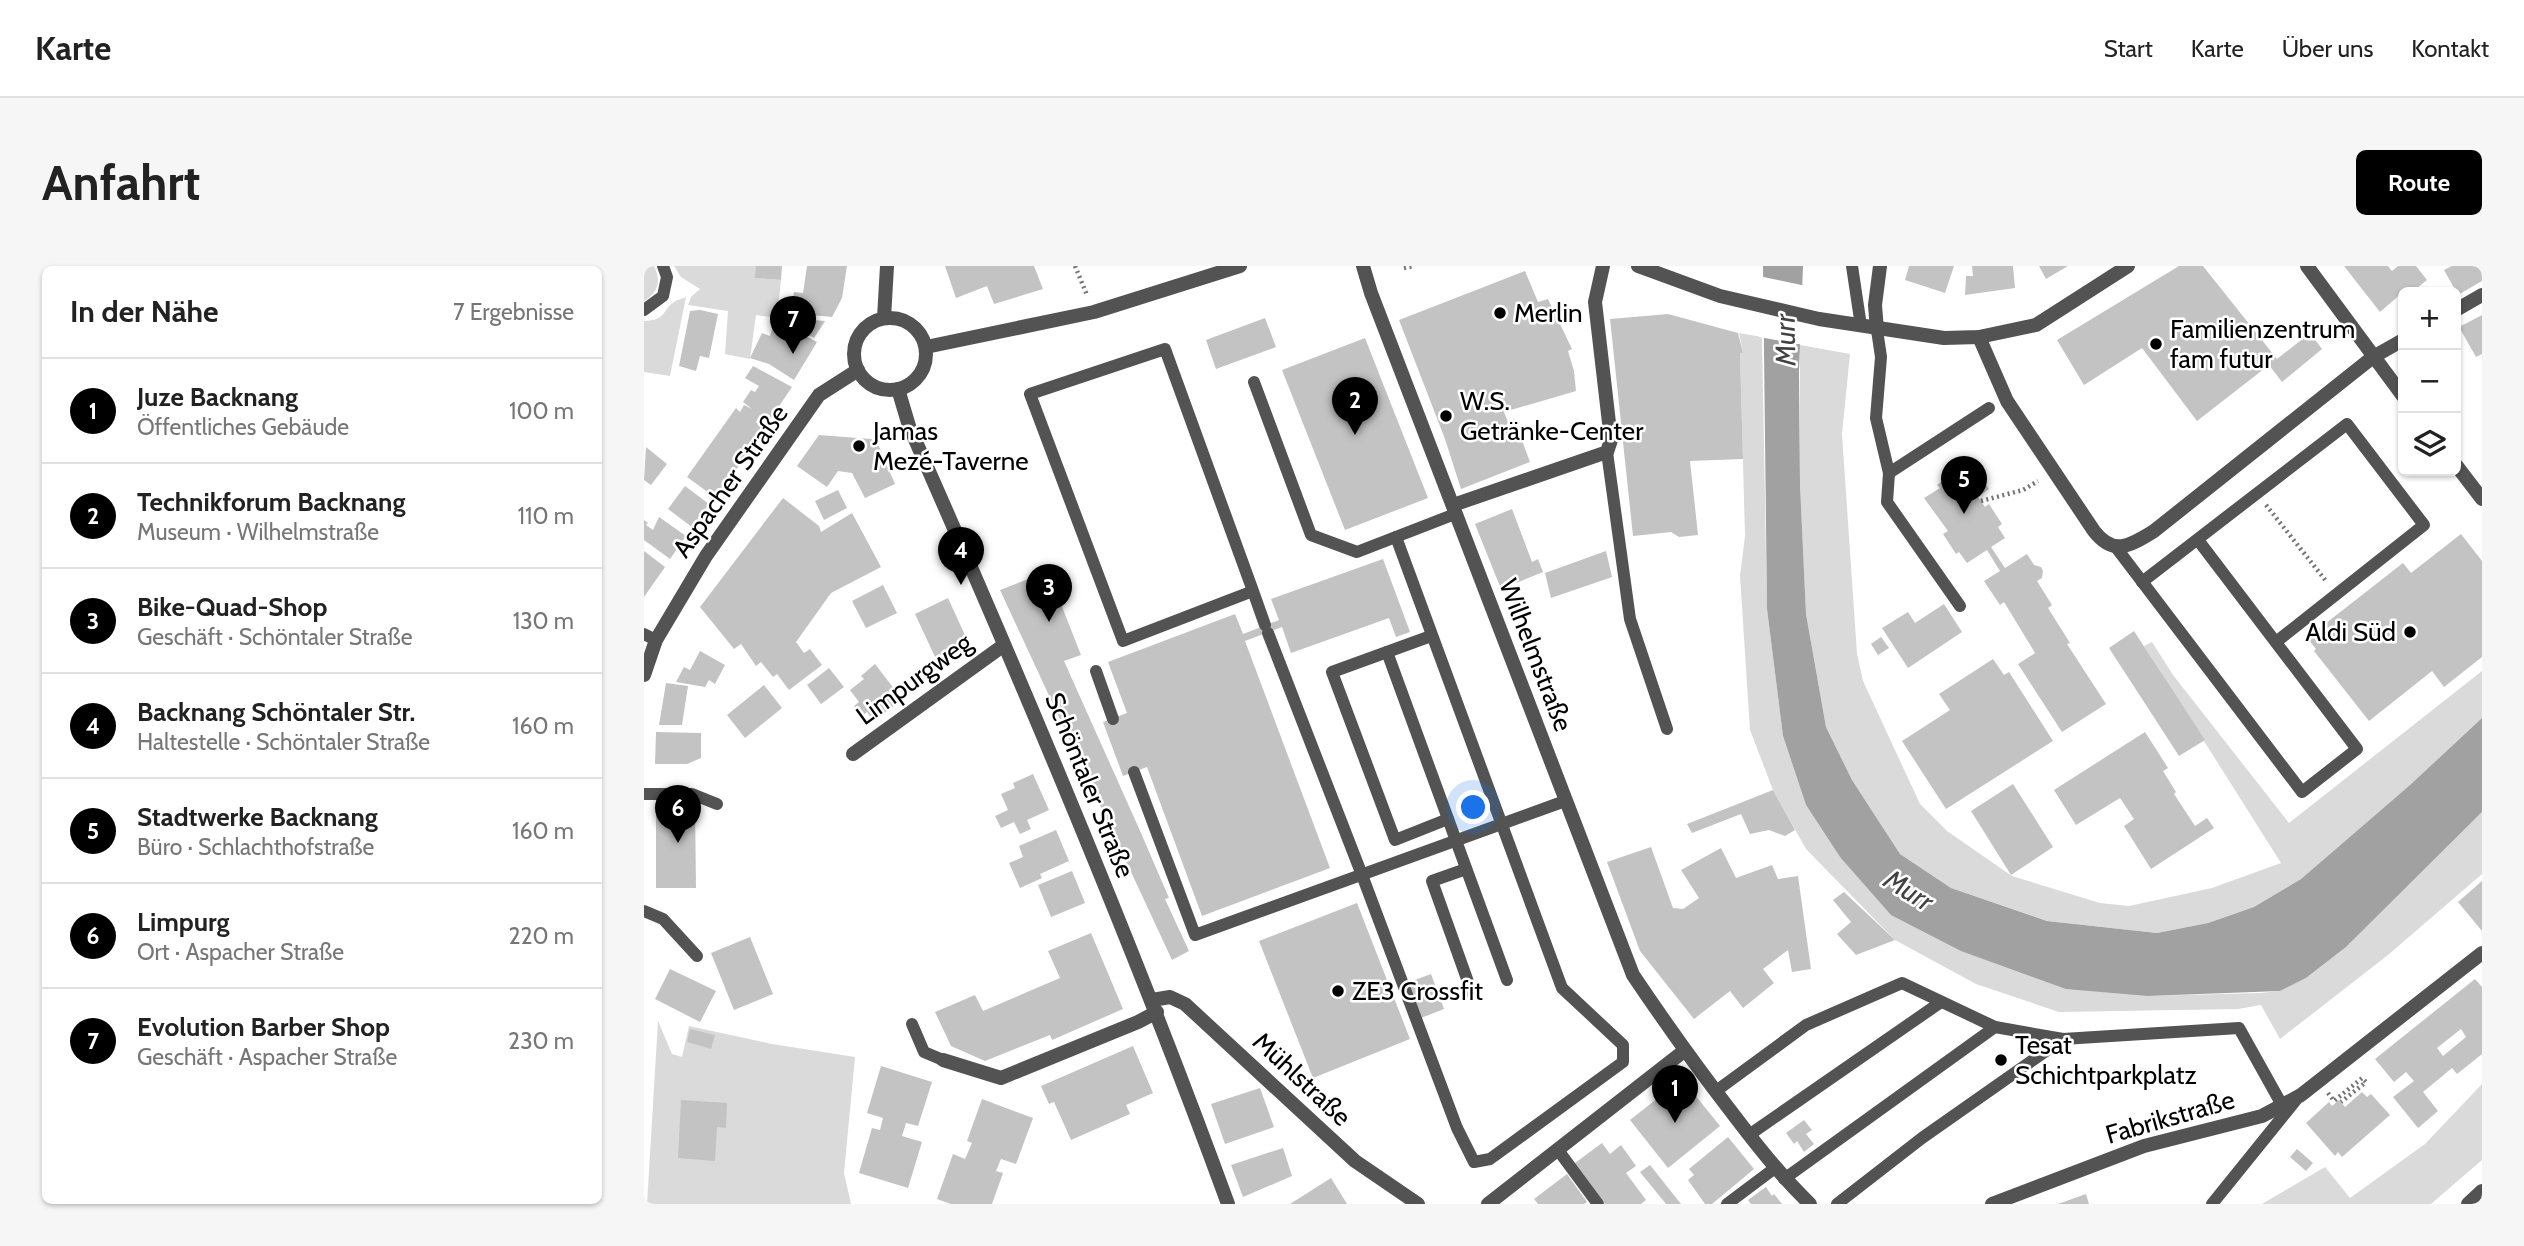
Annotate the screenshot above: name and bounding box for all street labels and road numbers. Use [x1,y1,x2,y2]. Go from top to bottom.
street label: Aspacher Straße [665,398,795,564]
street label: Wilhelmstraße [1492,574,1580,736]
street label: Limpurgweg [850,626,979,732]
street label: Schöntaler Straße [1038,688,1142,882]
street label: Mühlstraße [1246,1025,1358,1133]
street label: Fabrikstraße [2102,1083,2238,1151]

